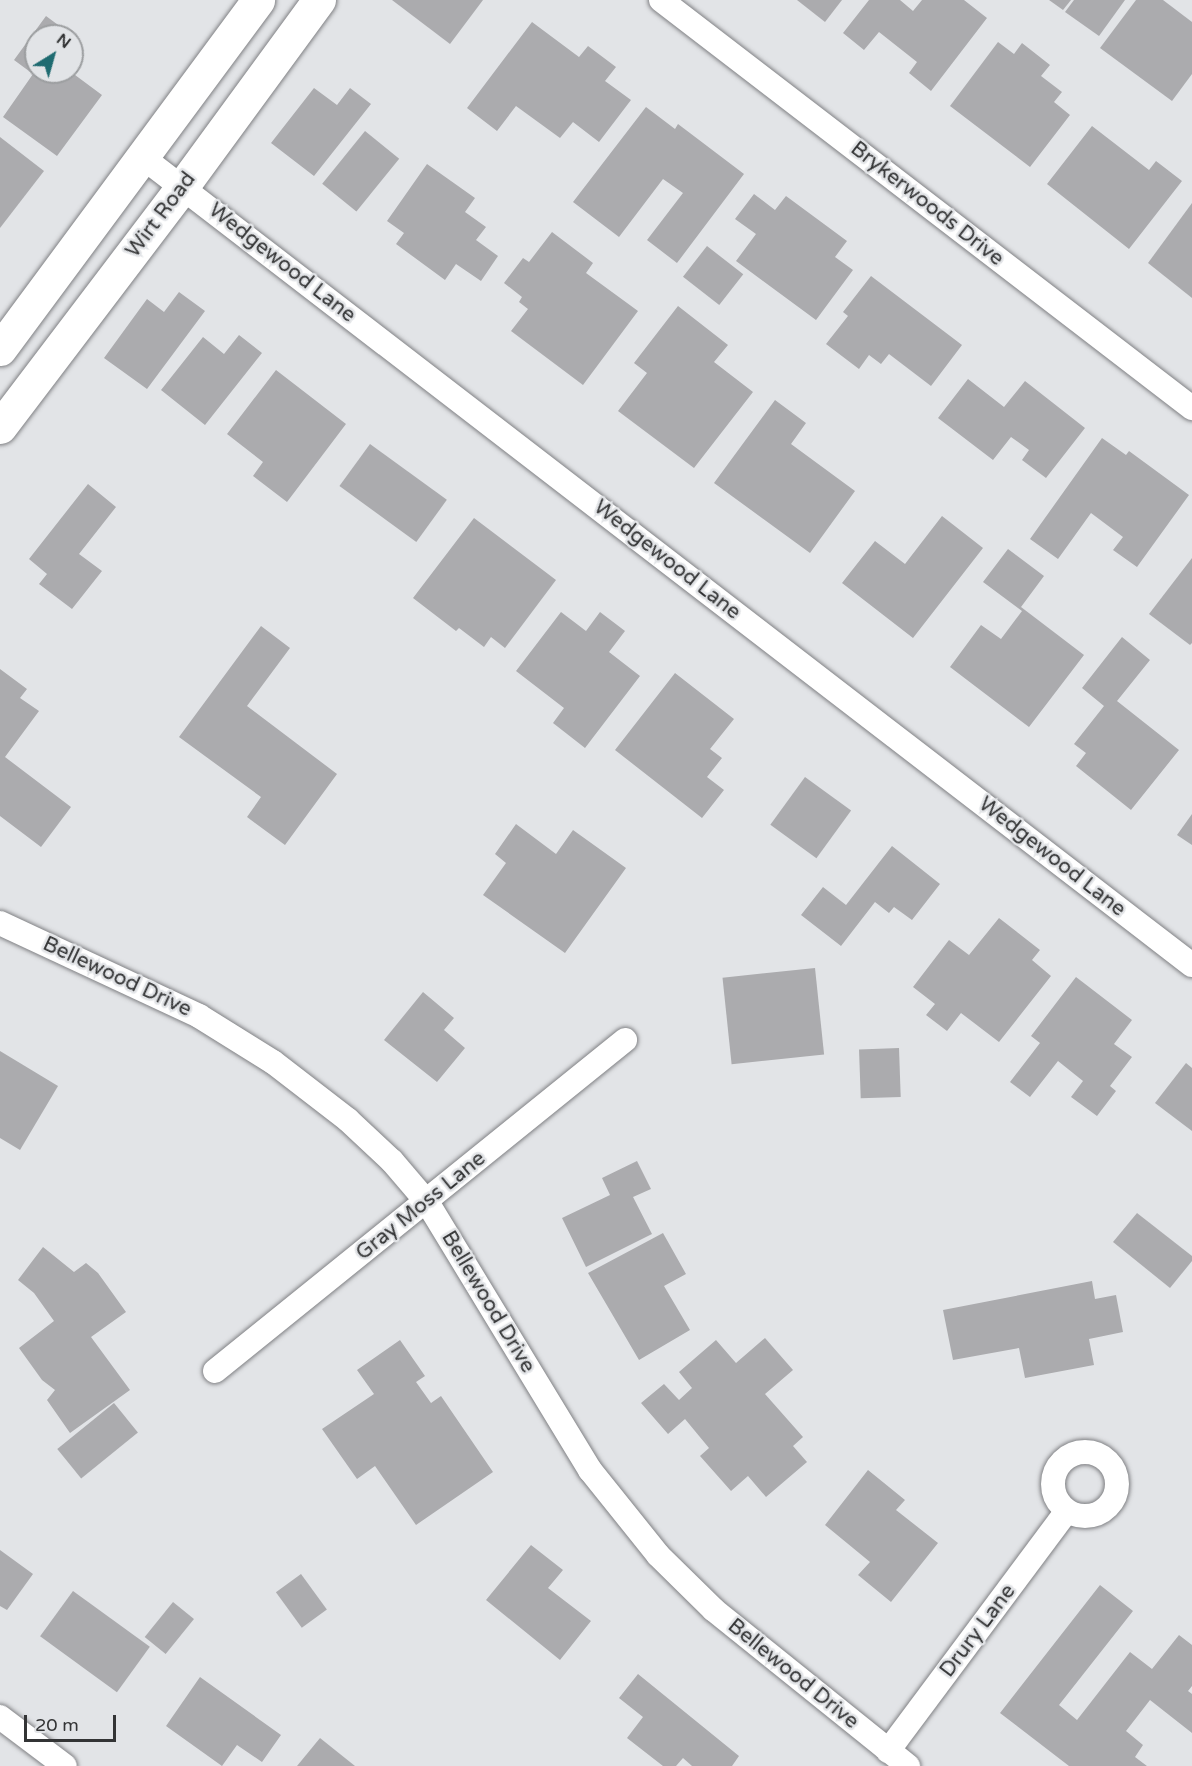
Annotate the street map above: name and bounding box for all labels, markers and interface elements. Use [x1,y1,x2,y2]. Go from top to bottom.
north arrow [24,24,84,84]
text: N [52,29,75,53]
street label: Brykerwoods Drive [845,136,1009,272]
street label: Wirt Road [121,167,201,263]
street label: Wedgewood Lane [203,198,361,328]
street label: Wedgewood Lane [588,495,746,625]
street label: Wedgewood Lane [973,792,1131,922]
street label: Bellewood Drive [39,932,195,1022]
street label: Gray Moss Lane [351,1146,491,1266]
street label: Bellewood Drive [436,1226,540,1378]
street label: Drury Lane [935,1580,1021,1682]
street label: Bellewood Drive [722,1614,864,1734]
scale bar [27,1703,118,1741]
text: 20 m [35,1714,79,1736]

